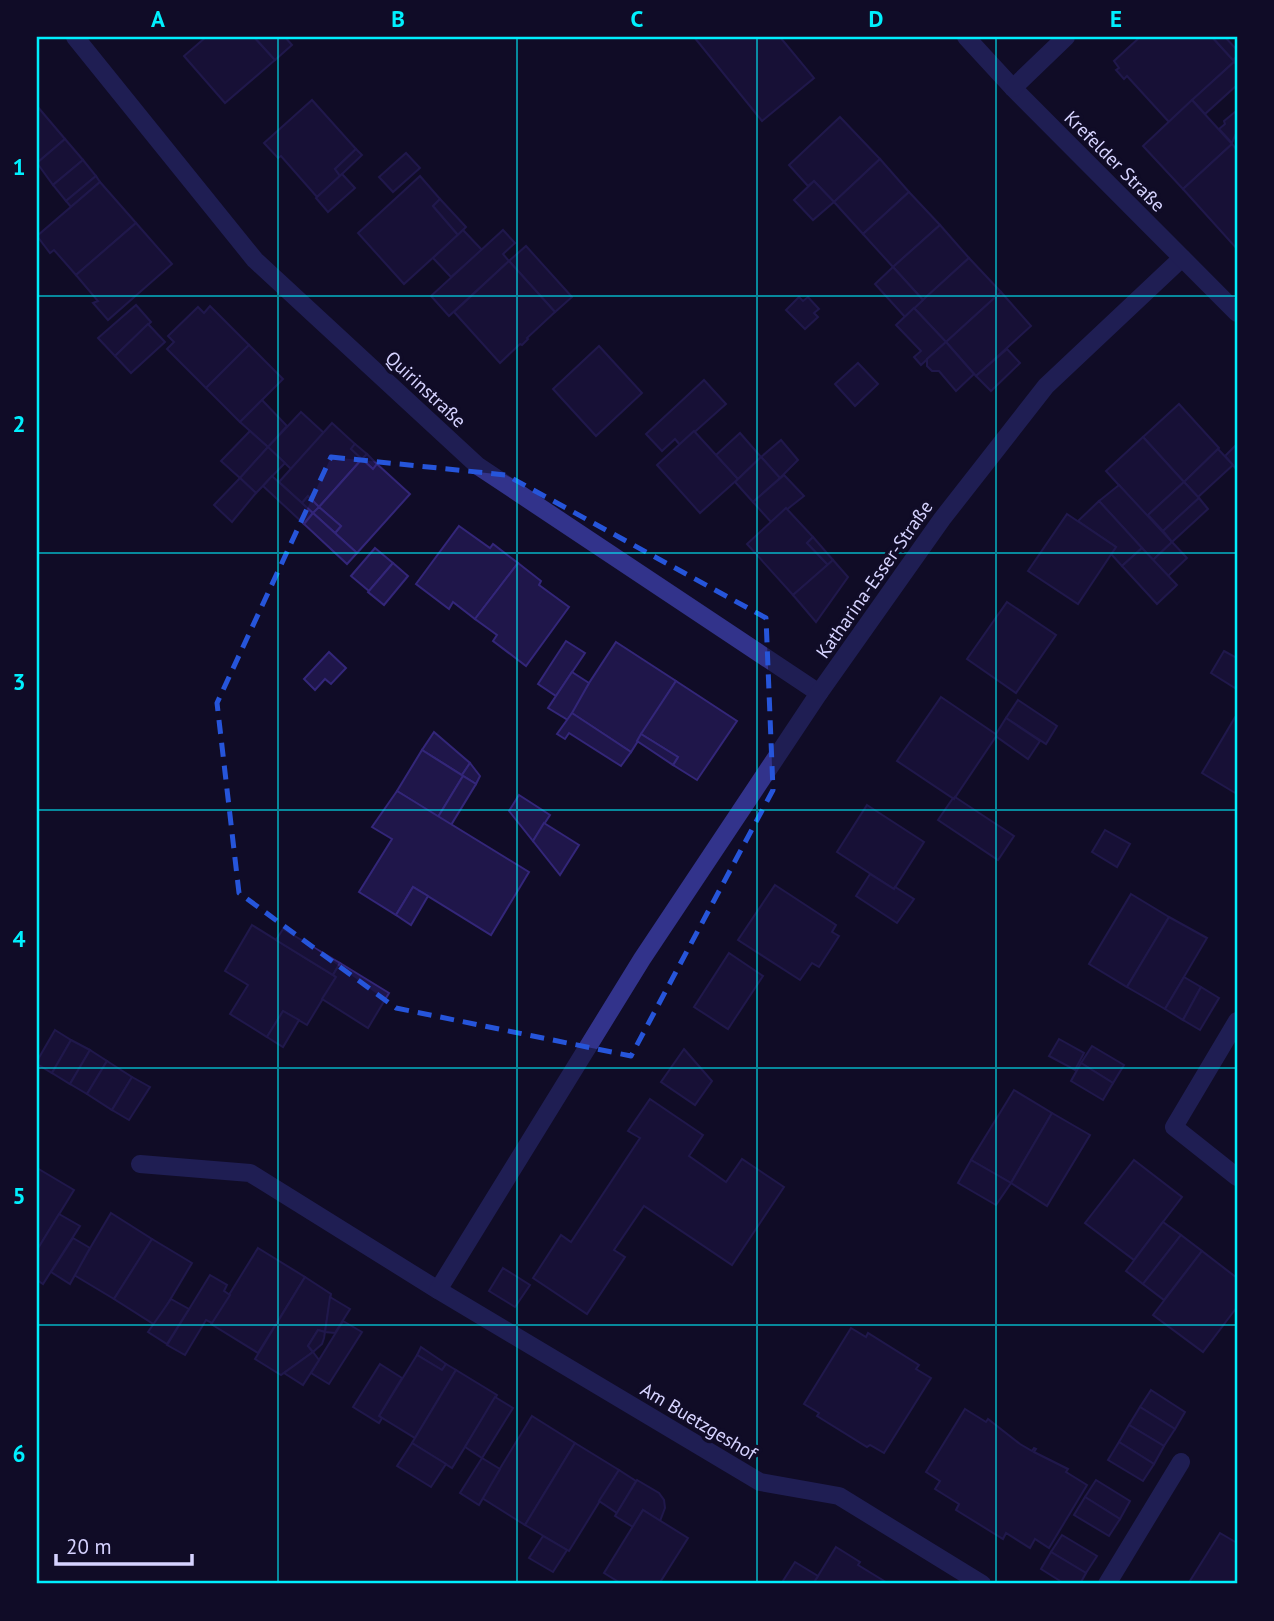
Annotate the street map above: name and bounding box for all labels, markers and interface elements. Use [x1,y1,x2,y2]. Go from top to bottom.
text: A [151,4,165,33]
text: B [391,4,405,33]
text: C [631,4,644,33]
text: D [869,4,883,33]
text: E [1110,4,1122,33]
street label: Krefelder Straße [1060,106,1170,216]
text: 1 [12,152,26,181]
street label: Quirinstraße [381,346,471,432]
text: 2 [12,409,26,438]
street label: Katharina-Esser-Straße [810,495,938,663]
text: 3 [12,667,26,696]
text: 4 [12,924,26,953]
text: 5 [12,1181,26,1210]
street label: Am Buetzgeshof [636,1377,762,1466]
text: 6 [12,1439,26,1468]
scale bar [56,1523,192,1567]
text: 20 m [66,1533,112,1560]

